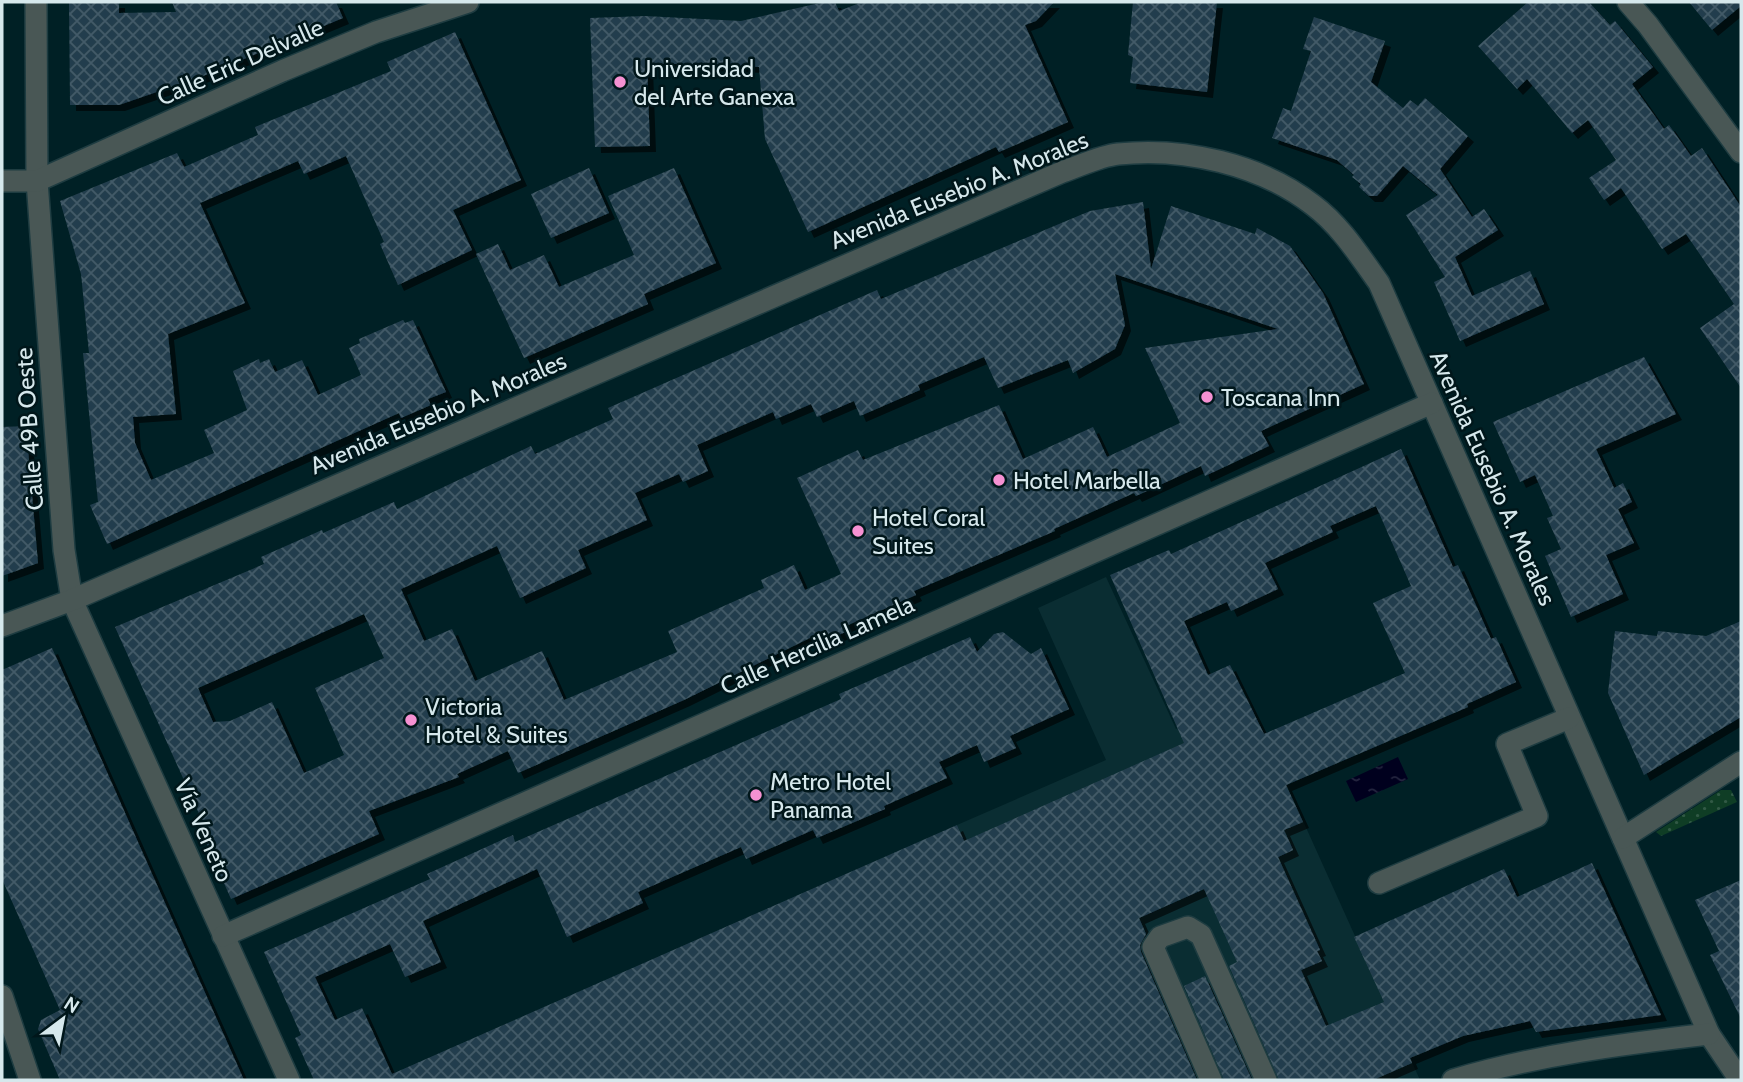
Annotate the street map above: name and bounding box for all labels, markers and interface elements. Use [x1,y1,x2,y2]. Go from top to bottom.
street label: Calle Eric Delvalle [152,12,328,112]
place label: Universidad del Arte Ganexa [634,54,795,111]
marker: Universidad del Arte Ganexa [612,74,628,90]
street label: Avenida Eusebio A. Morales [826,125,1092,255]
street label: Avenida Eusebio A. Morales [306,346,571,480]
street label: Avenida Eusebio A. Morales [1424,346,1562,610]
street label: Calle 49B Oeste [9,347,49,511]
place label: Toscana Inn [1221,383,1341,412]
marker: Toscana Inn [1199,389,1215,405]
place label: Hotel Marbella [1013,466,1161,495]
marker: Hotel Marbella [991,472,1007,488]
place label: Hotel Coral Suites [872,503,986,560]
marker: Hotel Coral Suites [850,523,866,539]
street label: Calle Hercilia Lamela [716,589,919,701]
place label: Victoria Hotel & Suites [425,692,568,749]
marker: Victoria Hotel & Suites [403,712,419,728]
place label: Metro Hotel Panama [770,767,891,824]
street label: Vía Veneto [168,774,240,886]
marker: Metro Hotel Panama [748,787,764,803]
north arrow [28,984,98,1054]
text: N [60,992,84,1018]

